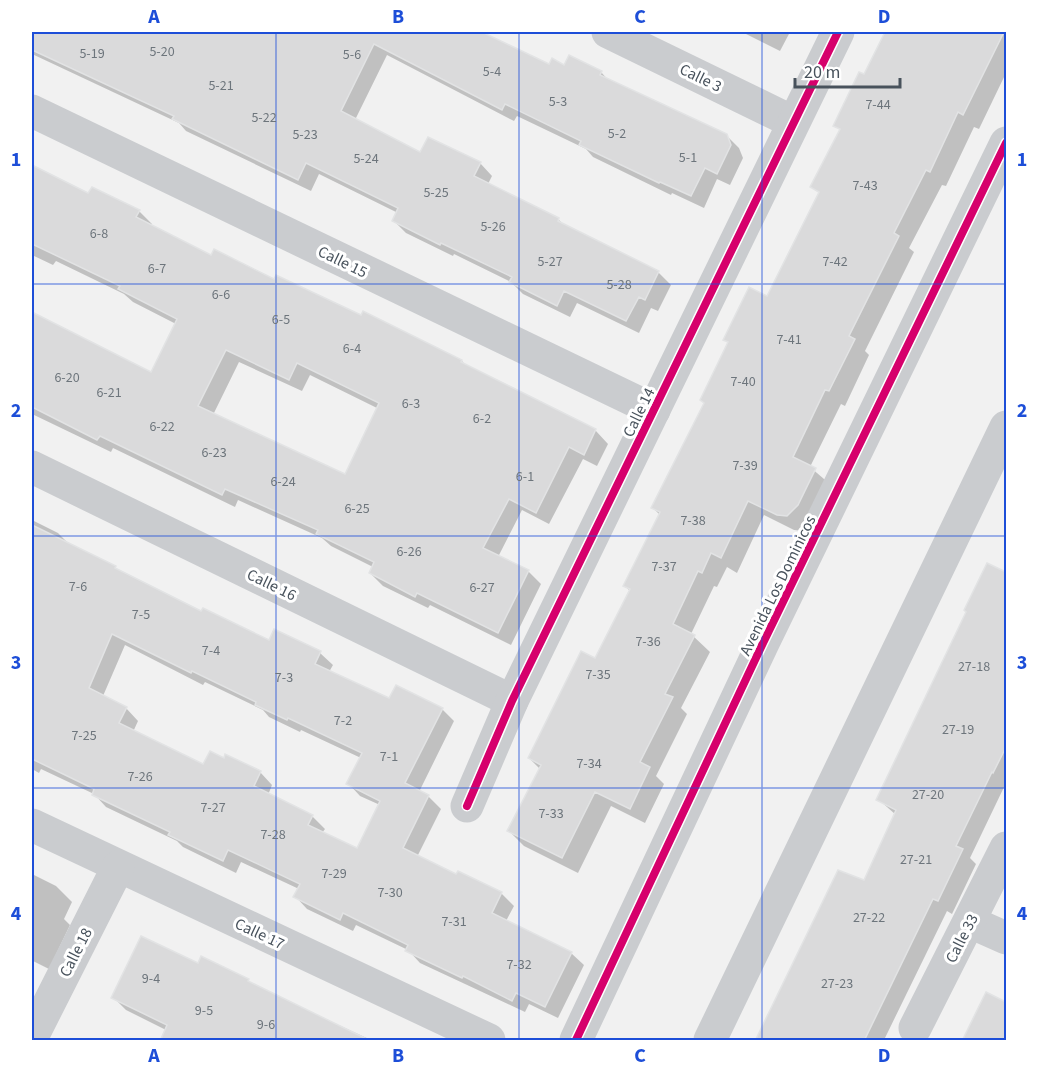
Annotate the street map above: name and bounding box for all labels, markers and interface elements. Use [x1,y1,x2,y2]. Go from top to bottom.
text: A [147,3,160,31]
text: B [392,3,404,31]
text: C [634,3,646,31]
text: D [878,3,890,31]
house number: 5-20 [149,42,175,62]
house number: 5-19 [79,44,105,64]
house number: 5-6 [343,45,361,65]
scale bar [795,51,900,89]
street label: Calle 3 [676,58,725,98]
text: 20 m [804,60,840,85]
house number: 5-4 [483,62,501,82]
house number: 5-21 [208,76,234,96]
house number: 5-3 [549,92,567,112]
house number: 7-44 [865,95,891,115]
house number: 5-22 [251,108,277,128]
house number: 5-2 [608,124,626,144]
house number: 5-23 [292,125,318,145]
text: 1 [11,146,21,174]
text: 1 [1017,146,1027,174]
house number: 5-1 [679,148,697,168]
house number: 5-24 [353,149,379,169]
house number: 7-43 [852,176,878,196]
house number: 5-25 [423,183,449,203]
house number: 5-26 [480,217,506,237]
house number: 6-8 [90,224,108,244]
street label: Calle 15 [314,241,371,283]
house number: 5-27 [537,252,563,272]
house number: 7-42 [822,252,848,272]
house number: 6-7 [148,259,166,279]
house number: 5-28 [606,275,632,295]
house number: 6-6 [212,285,230,305]
house number: 6-5 [272,310,290,330]
house number: 7-41 [776,330,802,350]
house number: 6-4 [343,339,361,359]
house number: 6-20 [54,368,80,388]
house number: 7-40 [730,372,756,392]
house number: 6-21 [96,383,122,403]
street label: Calle 14 [618,384,660,441]
house number: 6-3 [402,394,420,414]
text: 2 [11,397,21,425]
text: 2 [1017,397,1027,425]
house number: 6-2 [473,409,491,429]
house number: 6-22 [149,417,175,437]
house number: 6-23 [201,443,227,463]
house number: 7-39 [732,456,758,476]
house number: 6-1 [516,467,534,487]
house number: 6-24 [270,472,296,492]
house number: 6-25 [344,499,370,519]
house number: 7-38 [680,511,706,531]
street label: Avenida Los Dominicos [734,511,822,659]
house number: 6-26 [396,542,422,562]
house number: 7-37 [651,557,677,577]
street label: Calle 16 [243,564,300,606]
house number: 7-6 [69,577,87,597]
house number: 6-27 [469,578,495,598]
house number: 7-5 [132,605,150,625]
house number: 7-36 [635,632,661,652]
house number: 7-4 [202,641,220,661]
text: 3 [11,649,21,677]
text: 3 [1017,649,1027,677]
house number: 27-18 [958,657,990,677]
house number: 7-35 [585,665,611,685]
house number: 7-3 [275,668,293,688]
house number: 7-2 [334,711,352,731]
house number: 27-19 [942,720,974,740]
house number: 7-25 [71,726,97,746]
house number: 7-1 [380,747,398,767]
house number: 7-34 [576,754,602,774]
house number: 7-26 [127,767,153,787]
house number: 27-20 [912,785,944,805]
house number: 7-27 [200,798,226,818]
house number: 7-33 [538,804,564,824]
house number: 7-28 [260,825,286,845]
house number: 27-21 [900,850,932,870]
house number: 7-29 [321,864,347,884]
house number: 7-30 [377,883,403,903]
text: 4 [11,900,22,928]
text: 4 [1017,900,1028,928]
house number: 27-22 [853,908,885,928]
street label: Calle 33 [940,910,984,967]
house number: 7-31 [441,912,467,932]
street label: Calle 17 [231,913,288,955]
street label: Calle 18 [54,924,98,981]
house number: 7-32 [506,955,532,975]
house number: 9-4 [142,969,160,989]
house number: 27-23 [821,974,853,994]
house number: 9-5 [195,1001,213,1021]
house number: 9-6 [257,1015,275,1035]
text: A [147,1042,160,1070]
text: B [392,1042,404,1070]
text: C [634,1042,646,1070]
text: D [878,1042,890,1070]

